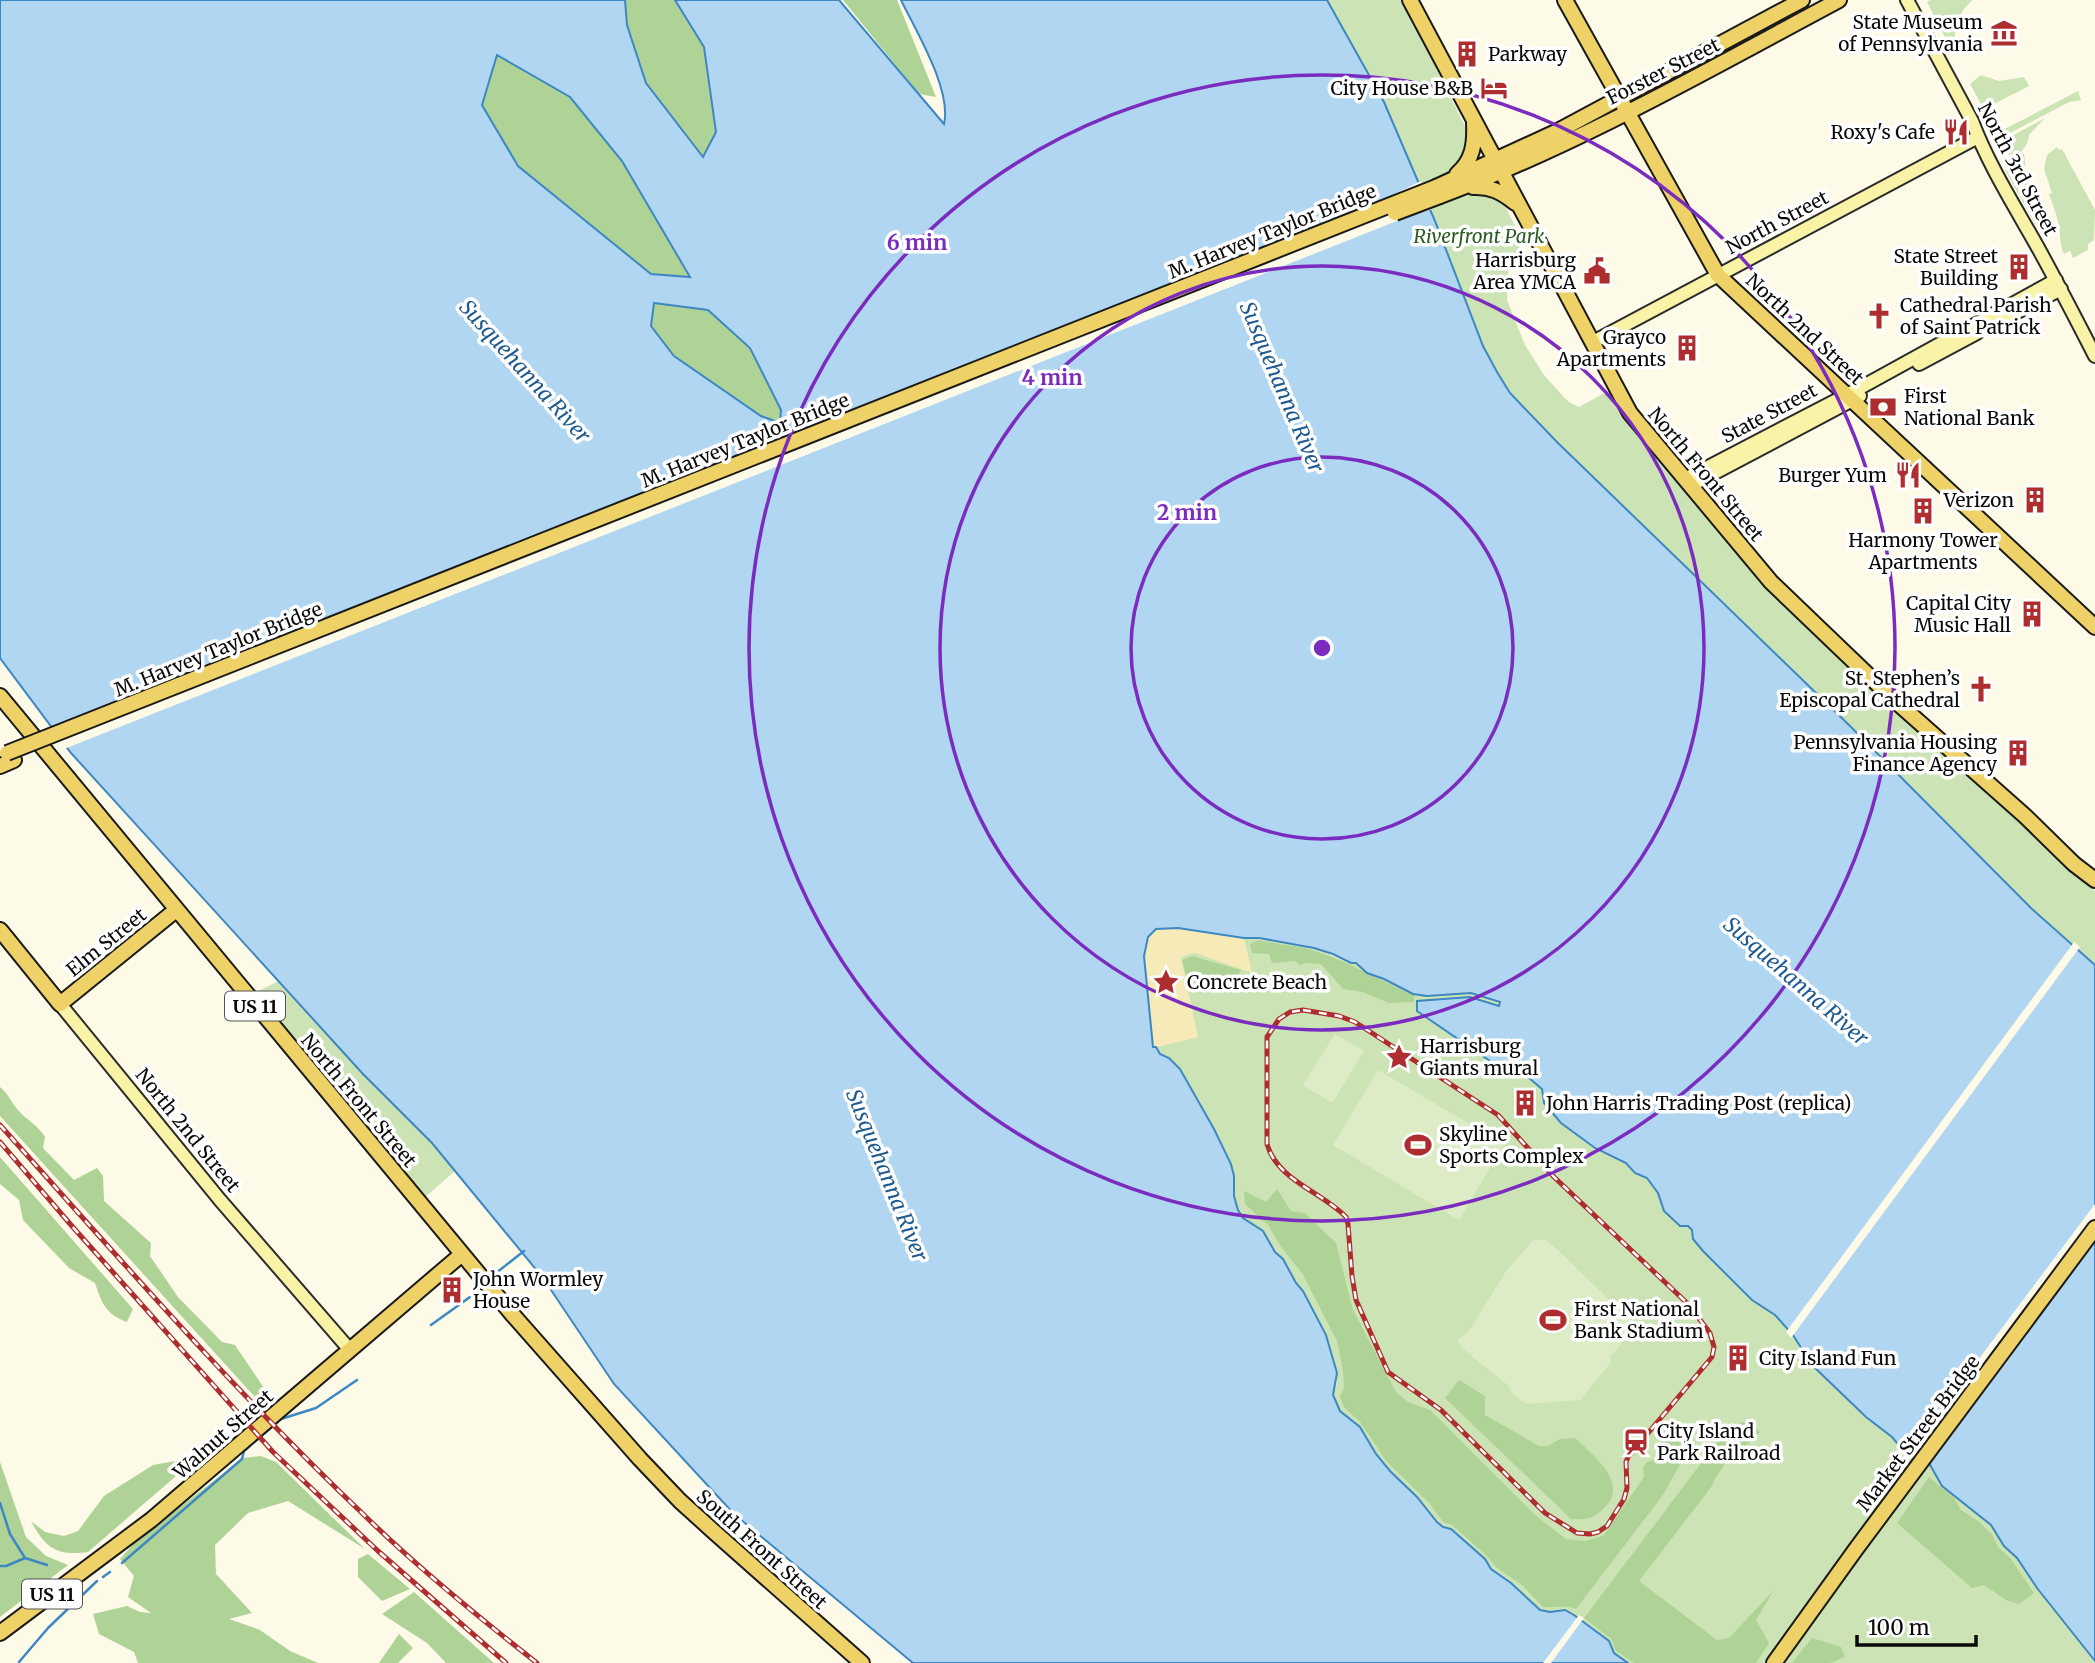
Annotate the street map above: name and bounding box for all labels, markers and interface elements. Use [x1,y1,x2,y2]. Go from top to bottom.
place label: State Museum of Pennsylvania [1838,10,1983,56]
museum icon: State Museum of Pennsylvania [1989,18,2019,48]
street label: Forster Street [1602,32,1724,110]
building icon: Parkway [1452,39,1482,69]
place label: Parkway [1488,42,1567,66]
hotel icon: City House B&B [1479,73,1509,103]
place label: City House B&B [1331,76,1473,100]
street label: North 3rd Street [1973,98,2063,240]
restaurant icon: Roxy's Cafe [1941,117,1971,147]
place label: Roxy's Cafe [1831,120,1935,144]
street label: M. Harvey Taylor Bridge [1165,178,1379,284]
street label: North Street [1722,185,1833,259]
park label: Riverfront Park [1413,224,1545,248]
text: 6 min [887,229,947,256]
place label: State Street Building [1893,244,1999,290]
place label: Harrisburg Area YMCA [1472,248,1577,294]
building icon: State Street Building [2004,252,2034,282]
public building icon: Harrisburg Area YMCA [1582,256,1612,286]
street label: North 2nd Street [1741,268,1869,390]
place label: Cathedral Parish of Saint Patrick [1900,293,2052,339]
water label: Susquehanna River [454,294,597,448]
water label: Susquehanna River [1234,298,1330,477]
church icon: Cathedral Parish of Saint Patrick [1864,301,1894,331]
place label: Grayco Apartments [1556,325,1666,371]
building icon: Grayco Apartments [1672,333,1702,363]
text: 4 min [1022,364,1082,391]
street label: State Street [1717,378,1821,448]
place label: First National Bank [1904,384,2035,430]
street label: M. Harvey Taylor Bridge [638,387,852,493]
bank icon: First National Bank [1868,392,1898,422]
street label: North Front Street [1643,402,1769,546]
restaurant icon: Burger Yum [1893,460,1923,490]
place label: Burger Yum [1778,463,1887,487]
building icon: Verizon [2020,485,2050,515]
place label: Verizon [1943,488,2014,512]
building icon: Harmony Tower Apartments [1908,496,1938,526]
text: 2 min [1157,499,1217,526]
place label: Harmony Tower Apartments [1848,528,1998,574]
place label: Capital City Music Hall [1906,591,2011,637]
street label: M. Harvey Taylor Bridge [111,596,325,702]
building icon: Capital City Music Hall [2017,599,2047,629]
centre of rings [1310,636,1334,660]
place label: St. Stephen’s Episcopal Cathedral [1779,666,1960,712]
church icon: St. Stephen’s Episcopal Cathedral [1966,674,1996,704]
place label: Pennsylvania Housing Finance Agency [1793,730,1997,776]
building icon: Pennsylvania Housing Finance Agency [2003,738,2033,768]
street label: Elm Street [61,902,151,981]
water label: Susquehanna River [1718,911,1874,1052]
place icon: Concrete Beach [1151,967,1181,997]
place label: Concrete Beach [1187,970,1328,994]
road number: US 11 [225,992,285,1021]
street label: North Front Street [296,1028,422,1172]
place label: Harrisburg Giants mural [1420,1034,1538,1080]
place icon: Harrisburg Giants mural [1384,1042,1414,1072]
street label: North 2nd Street [131,1063,246,1197]
water label: Susquehanna River [840,1085,934,1265]
building icon: John Harris Trading Post (replica) [1510,1088,1540,1118]
place label: John Harris Trading Post (replica) [1545,1091,1851,1115]
place label: Skyline Sports Complex [1439,1122,1584,1168]
sports icon: Skyline Sports Complex [1403,1130,1433,1160]
place label: John Wormley House [472,1267,603,1313]
building icon: John Wormley House [437,1275,467,1305]
place label: First National Bank Stadium [1574,1297,1704,1343]
sports icon: First National Bank Stadium [1538,1305,1568,1335]
building icon: City Island Fun [1723,1343,1753,1373]
place label: City Island Fun [1759,1346,1897,1370]
street label: Market Street Bridge [1851,1350,1985,1516]
street label: Walnut Street [167,1384,278,1485]
place label: City Island Park Railroad [1657,1419,1780,1465]
station icon: City Island Park Railroad [1621,1427,1651,1457]
street label: South Front Street [692,1484,833,1614]
road number: US 11 [22,1580,82,1609]
scale bar [1857,1604,1976,1648]
text: 100 m [1868,1614,1930,1641]

